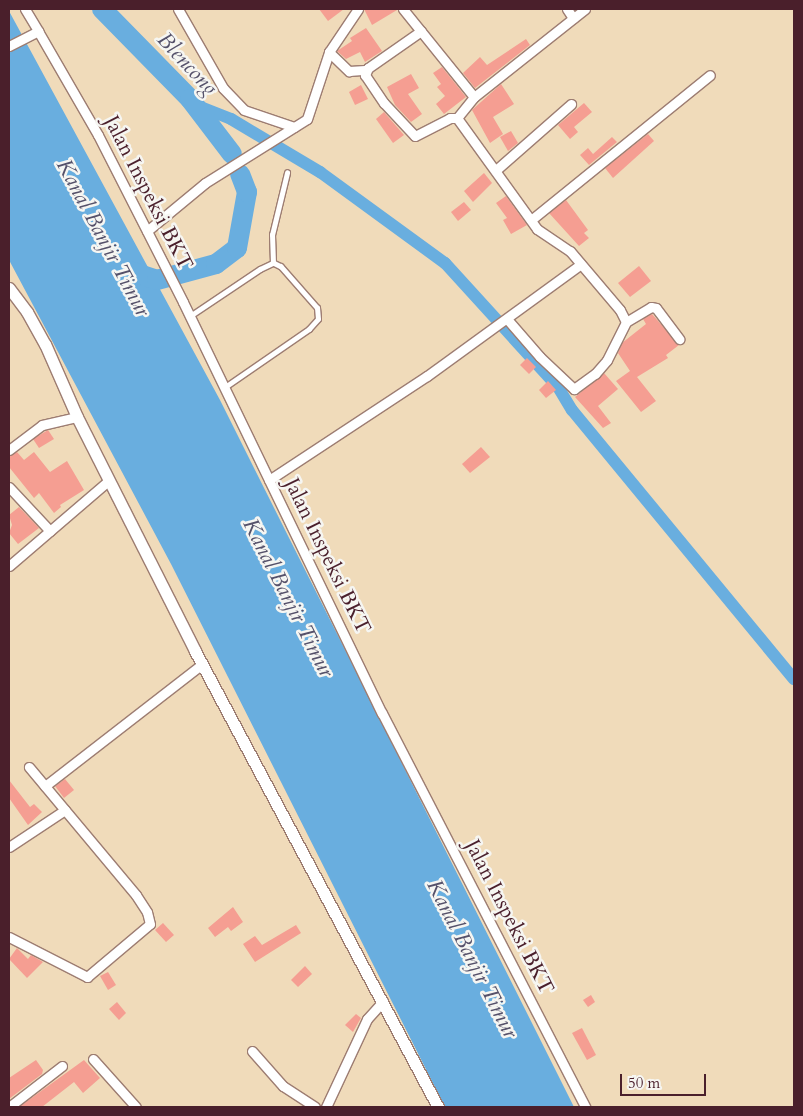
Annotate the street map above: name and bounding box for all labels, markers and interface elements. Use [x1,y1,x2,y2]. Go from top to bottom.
water label: Blencong [151,27,223,101]
street label: Jalan Inspeksi BKT [98,111,198,275]
water label: Kanal Banjir Timur [50,155,156,321]
street label: Jalan Inspeksi BKT [278,474,376,638]
water label: Kanal Banjir Timur [237,514,339,682]
street label: Jalan Inspeksi BKT [459,835,559,999]
water label: Kanal Banjir Timur [421,875,523,1043]
scale bar [623,1064,709,1096]
text: 50 m [628,1073,660,1093]

